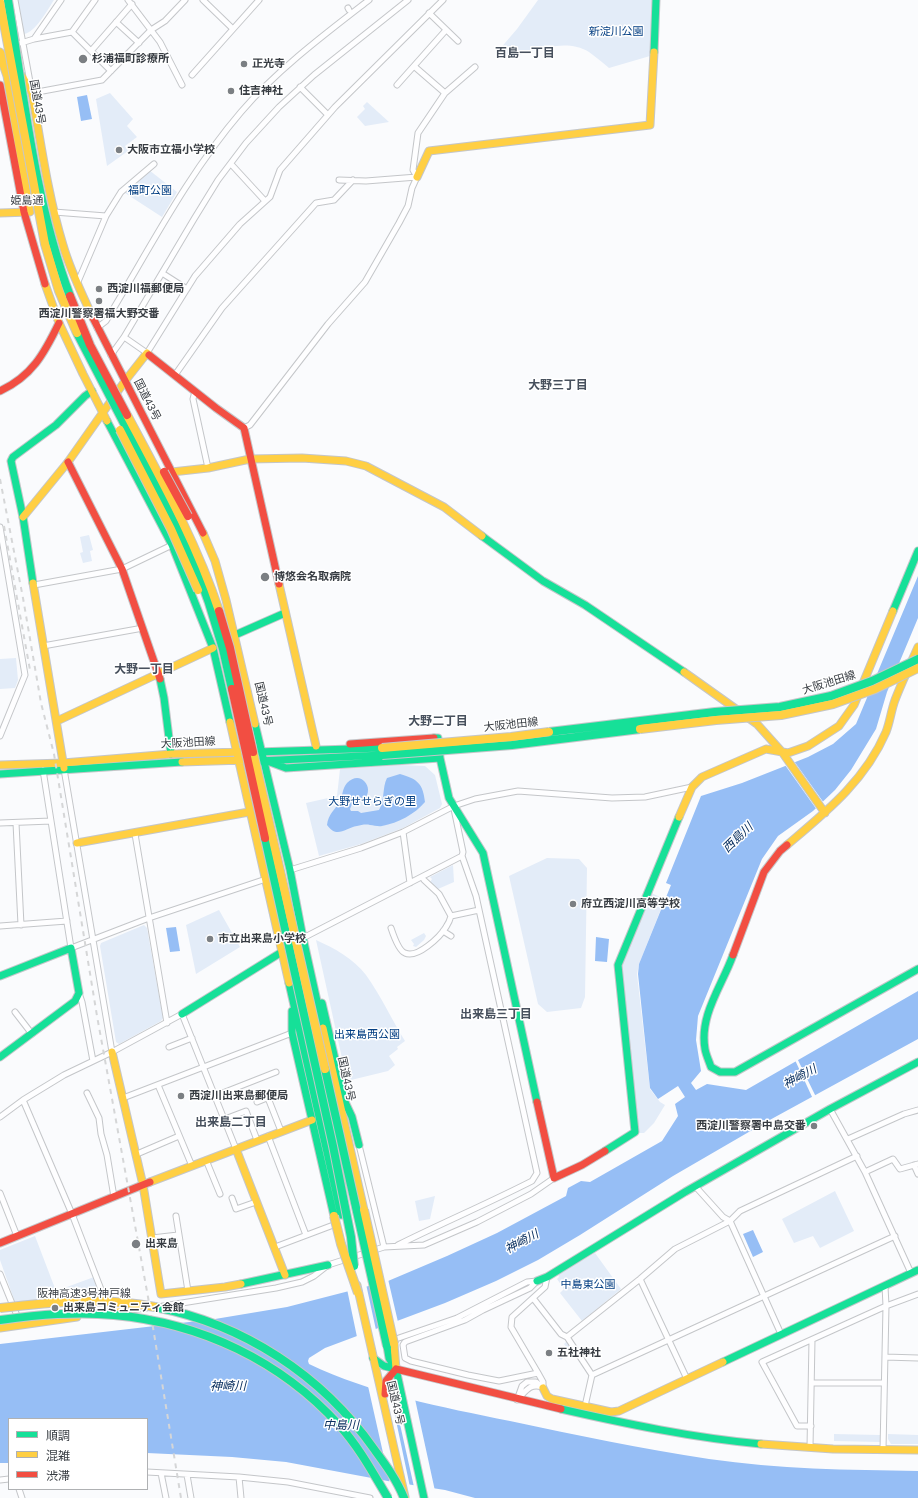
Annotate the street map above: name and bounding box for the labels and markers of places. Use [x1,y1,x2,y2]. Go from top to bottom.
place label: 杉浦福町診療所 [92,52,169,66]
marker: 杉浦福町診療所 [77,53,89,65]
place label: 正光寺 [252,57,285,71]
marker: 正光寺 [239,59,249,69]
place label: 住吉神社 [239,84,283,98]
marker: 住吉神社 [226,86,236,96]
place label: 大阪市立福小学校 [127,143,215,157]
marker: 大阪市立福小学校 [114,145,124,155]
place label: 西淀川福郵便局 [107,282,184,296]
marker: 西淀川福郵便局 [94,284,104,294]
marker: 西淀川警察署福大野交番 [94,296,104,306]
place label: 西淀川警察署福大野交番 [39,307,159,321]
place label: 博悠会名取病院 [274,570,351,584]
marker: 博悠会名取病院 [259,571,271,583]
place label: 府立西淀川高等学校 [581,897,680,911]
marker: 府立西淀川高等学校 [568,899,578,909]
place label: 市立出来島小学校 [218,932,306,946]
marker: 市立出来島小学校 [205,934,215,944]
place label: 西淀川出来島郵便局 [189,1089,288,1103]
marker: 西淀川出来島郵便局 [176,1091,186,1101]
place label: 西淀川警察署中島交番 [696,1119,806,1133]
marker: 西淀川警察署中島交番 [809,1121,819,1131]
place label: 出来島 [145,1237,178,1251]
marker: 出来島 [130,1238,142,1250]
place label: 出来島コミュニティ会館 [63,1301,184,1315]
marker: 出来島コミュニティ会館 [50,1303,60,1313]
place label: 五社神社 [557,1346,601,1360]
marker: 五社神社 [544,1348,554,1358]

